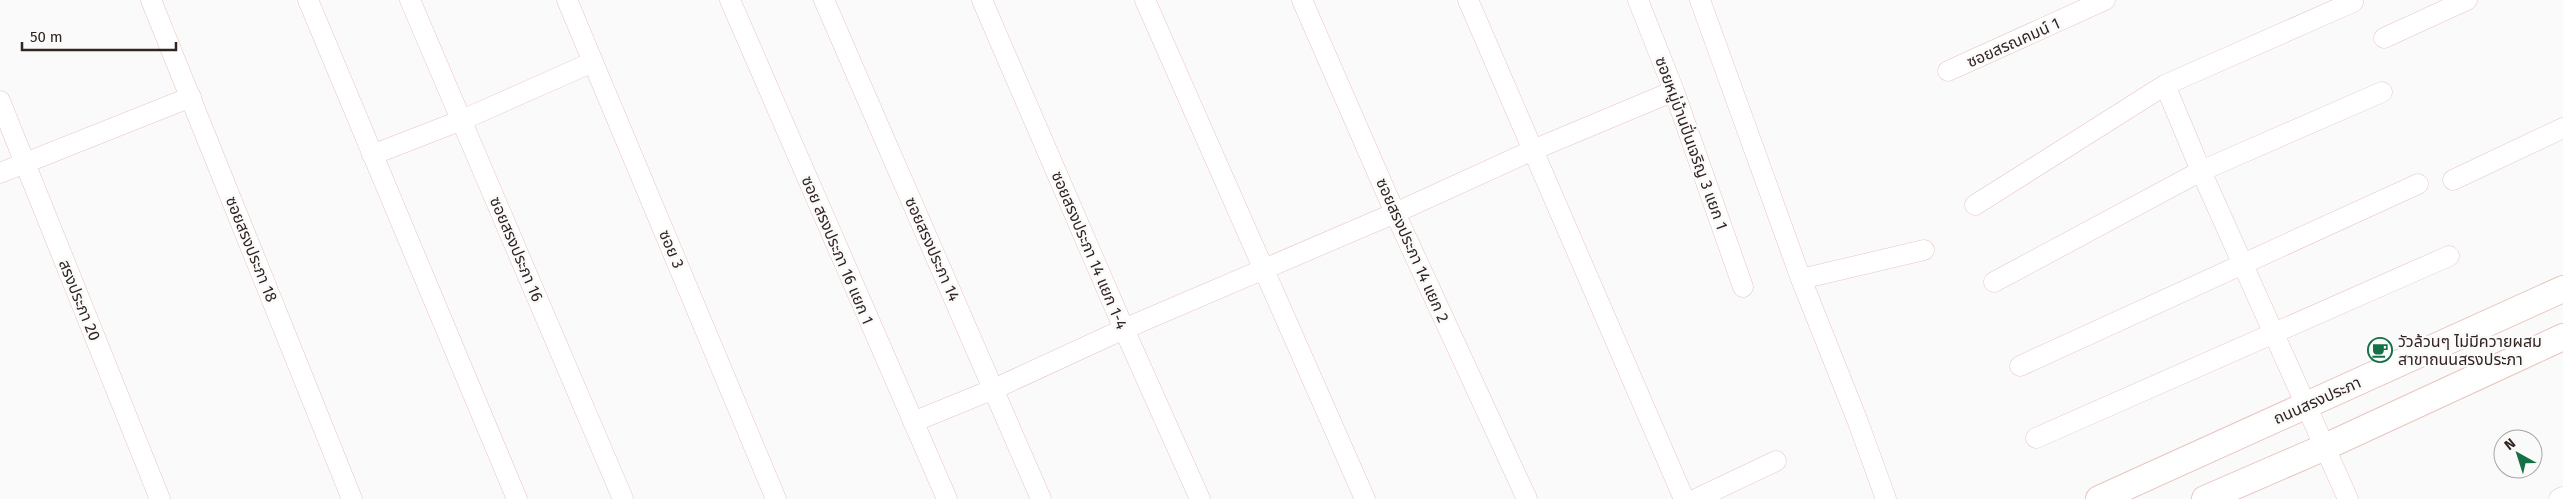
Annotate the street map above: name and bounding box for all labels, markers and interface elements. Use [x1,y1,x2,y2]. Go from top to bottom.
street label: ซอยสรณคมน์ 1 [1964,13,2063,71]
scale bar [22,20,176,52]
text: 50 m [30,28,63,46]
street label: ซอยหมู่บ้านปิ่นเจริญ 3 แยก 1 [1651,54,1733,232]
street label: ซอยสรงประภา 14 แยก 1-4 [1048,168,1132,332]
street label: ซอย สรงประภา 16 แยก 1 [798,173,877,327]
street label: ซอยสรงประภา 14 แยก 2 [1372,175,1453,325]
street label: ซอยสรงประภา 18 [222,194,281,305]
street label: ซอยสรงประภา 16 [486,194,547,304]
street label: ซอยสรงประภา 14 [901,194,964,305]
street label: ซอย 3 [655,227,688,271]
street label: สรงประภา 20 [55,257,104,344]
place label: วัวล้วนๆ ไม่มีควายผสม สาขาถนนสรงประภา [2398,332,2542,369]
cafe icon: วัวล้วนๆ ไม่มีควายผสม สาขาถนนสรงประภา [2367,337,2393,363]
street label: ถนนสรงประภา [2270,373,2364,428]
north arrow [2493,429,2543,479]
text: N [2501,435,2519,454]

